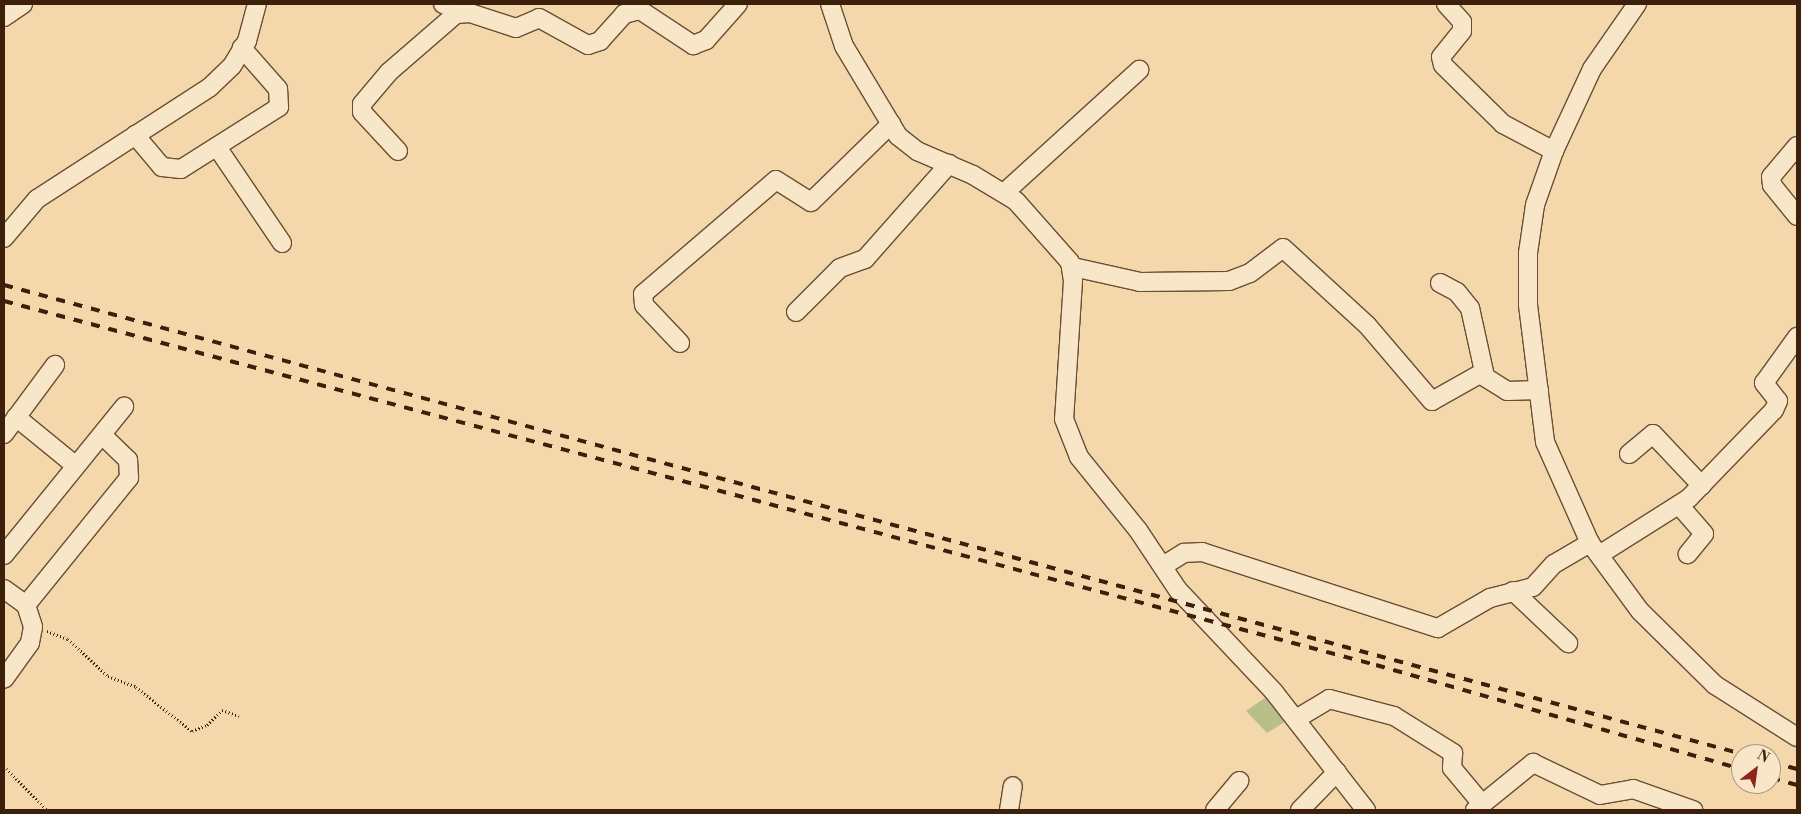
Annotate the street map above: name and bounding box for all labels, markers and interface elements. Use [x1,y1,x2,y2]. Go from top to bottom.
north arrow [1731,744,1781,794]
text: N [1754,746,1772,767]

